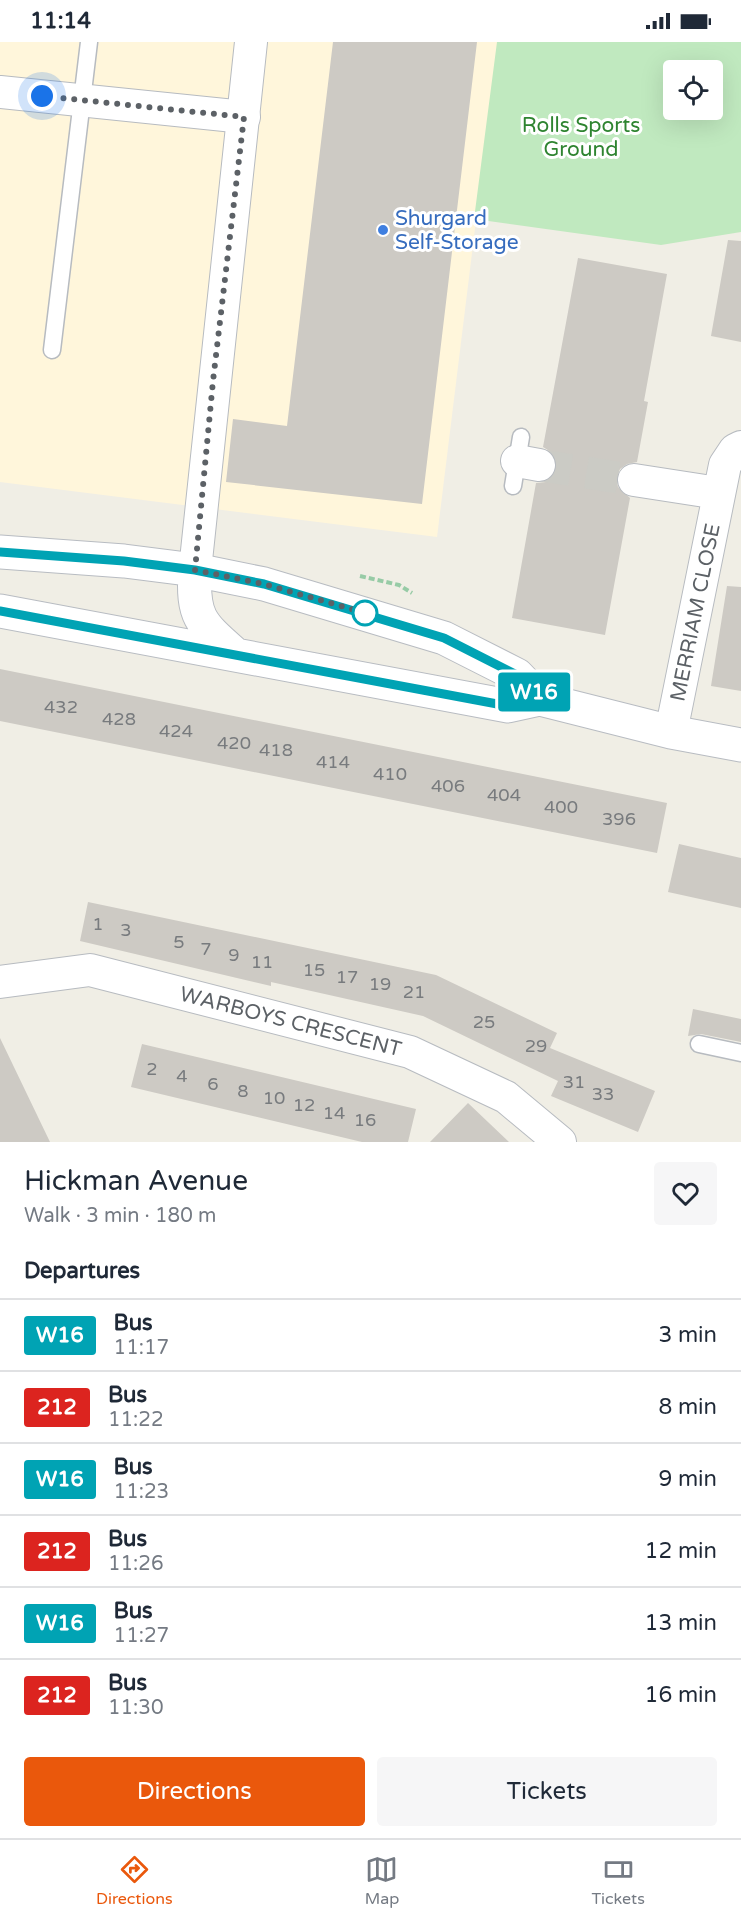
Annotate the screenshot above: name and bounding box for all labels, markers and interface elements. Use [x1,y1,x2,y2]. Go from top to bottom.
text: 11:14 [30,8,91,34]
map controls [663,60,723,120]
button: locate [663,60,723,120]
your location [27,81,57,111]
park label: Rolls Sports Ground [522,113,640,162]
place label: Shurgard Self-Storage [395,206,519,255]
marker: Shurgard Self-Storage [376,223,390,237]
street label: MERRIAM CLOSE [665,521,726,704]
unlabelled marker [352,600,378,626]
line badge: W16 [500,672,568,712]
text: W16 [510,680,558,705]
house number: 432 [44,696,78,718]
house number: 428 [102,708,136,730]
house number: 424 [159,720,193,742]
house number: 420 [217,732,251,754]
house number: 418 [259,739,293,761]
house number: 414 [316,751,350,773]
house number: 410 [373,763,407,785]
house number: 406 [431,775,465,797]
house number: 404 [487,784,521,806]
house number: 400 [544,796,578,818]
house number: 396 [602,808,636,830]
house number: 1 [92,913,104,935]
house number: 3 [120,919,132,941]
house number: 5 [173,931,185,953]
house number: 7 [200,938,212,960]
house number: 9 [228,944,240,966]
house number: 11 [251,951,273,973]
house number: 15 [303,959,325,981]
house number: 17 [336,966,358,988]
house number: 19 [369,973,391,995]
house number: 21 [403,981,425,1003]
street label: WARBOYS CRESCENT [177,982,404,1062]
house number: 25 [473,1011,495,1033]
house number: 29 [525,1035,547,1057]
house number: 2 [146,1058,158,1080]
house number: 4 [176,1065,188,1087]
house number: 31 [563,1071,585,1093]
house number: 6 [207,1073,219,1095]
house number: 8 [237,1080,249,1102]
house number: 33 [592,1083,614,1105]
house number: 10 [263,1087,285,1109]
house number: 12 [293,1094,315,1116]
house number: 14 [323,1102,345,1124]
house number: 16 [354,1109,376,1131]
button: heart [654,1162,717,1225]
text: Hickman Avenue [24,1164,248,1198]
text: Walk · 3 min · 180 m [24,1204,216,1228]
text: Departures [24,1258,140,1284]
text: Bus [114,1310,153,1336]
text: 3 min [658,1322,717,1348]
text: W16 [36,1323,84,1348]
text: 11:17 [114,1336,169,1360]
text: Bus [108,1382,147,1408]
text: 8 min [658,1394,717,1420]
text: 212 [37,1395,77,1420]
text: 11:22 [108,1408,163,1432]
text: Bus [114,1454,153,1480]
text: 9 min [658,1466,717,1492]
text: W16 [36,1467,84,1492]
text: 11:23 [114,1480,169,1504]
text: Bus [108,1526,147,1552]
text: 12 min [645,1538,717,1564]
text: 212 [37,1539,77,1564]
text: 11:26 [108,1552,163,1576]
text: Bus [114,1598,153,1624]
text: 13 min [645,1610,717,1636]
text: W16 [36,1611,84,1636]
text: 11:27 [114,1624,169,1648]
text: Bus [108,1670,147,1696]
text: 16 min [645,1682,717,1708]
text: 212 [37,1683,77,1708]
text: 11:30 [108,1696,163,1720]
button: Directions [24,1757,365,1826]
button: Tickets [377,1757,717,1826]
tab: Directions [96,1853,173,1909]
tab: Map [365,1853,399,1909]
tab: Tickets [591,1853,645,1909]

